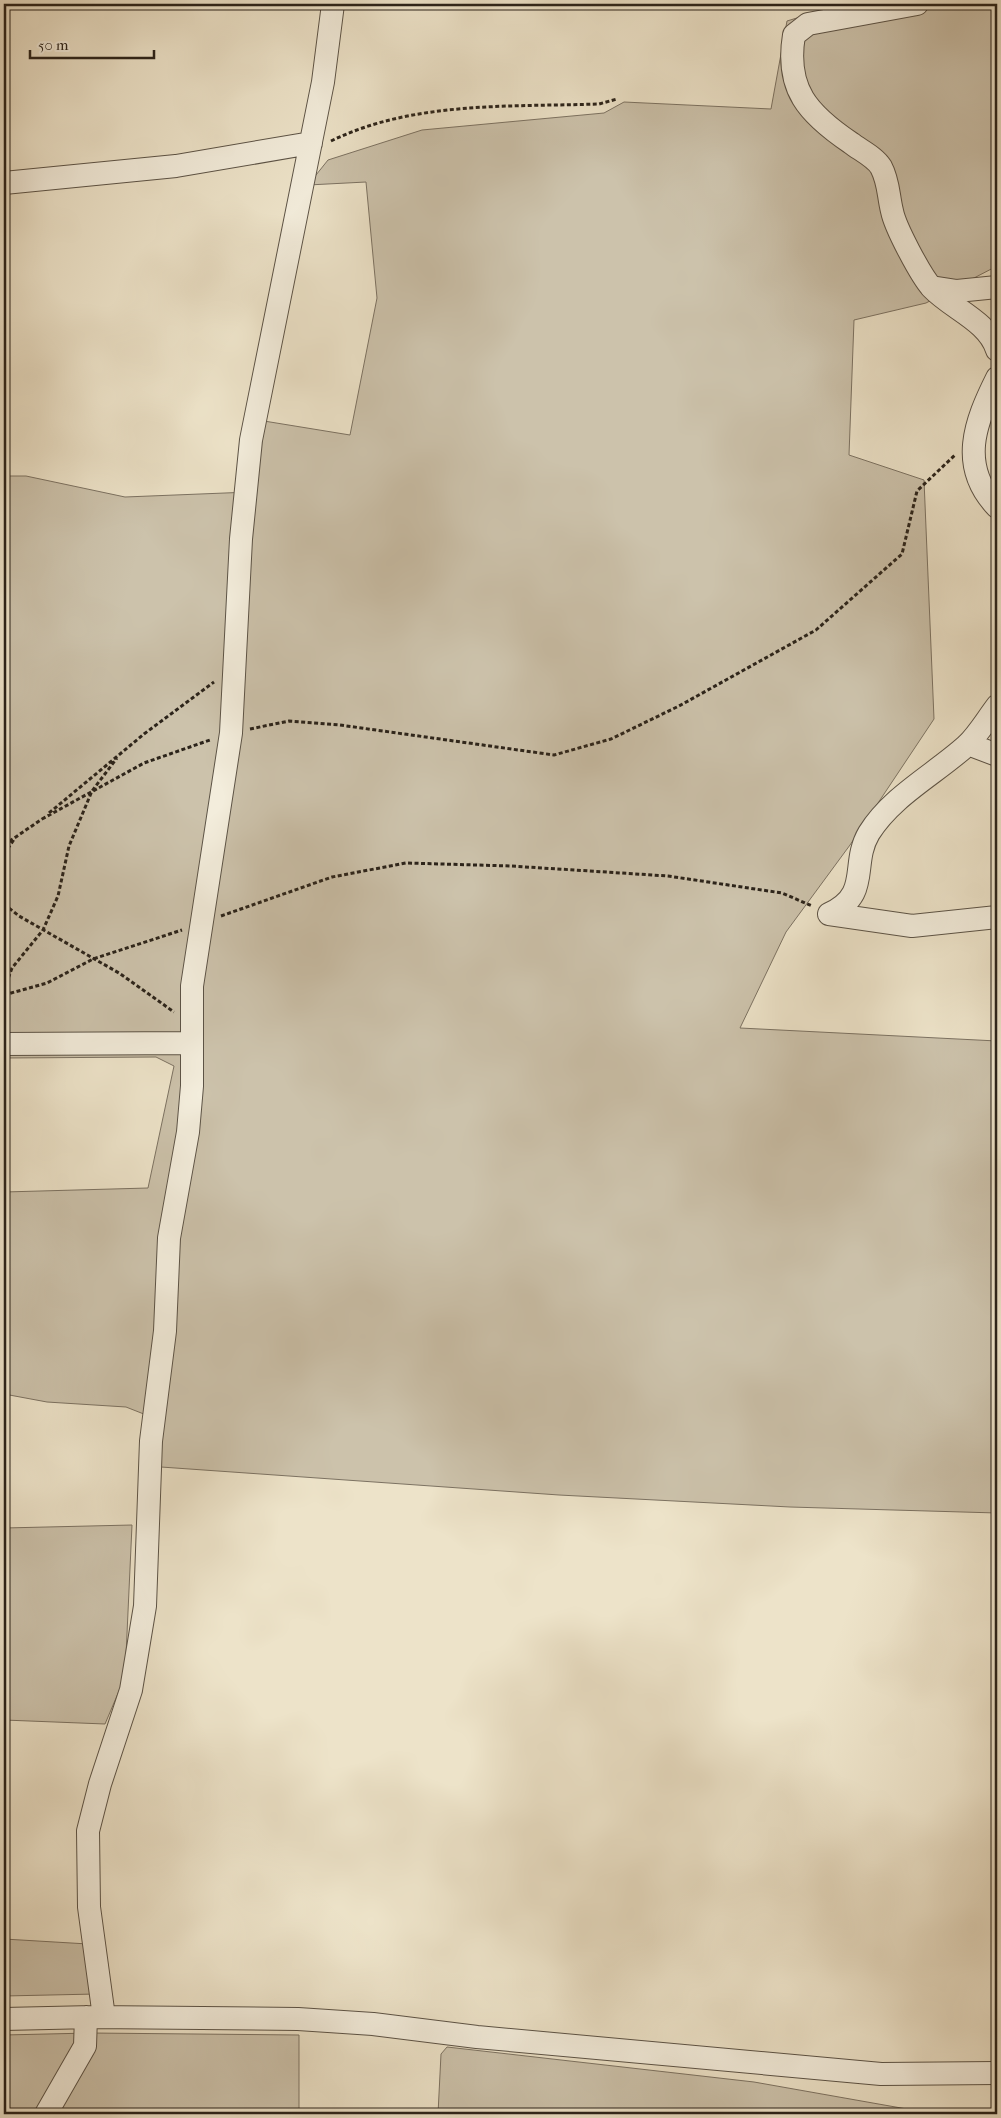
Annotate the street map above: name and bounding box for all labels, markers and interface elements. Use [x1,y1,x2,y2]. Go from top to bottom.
scale bar [30,28,154,60]
text: 50 m [38,36,69,54]

